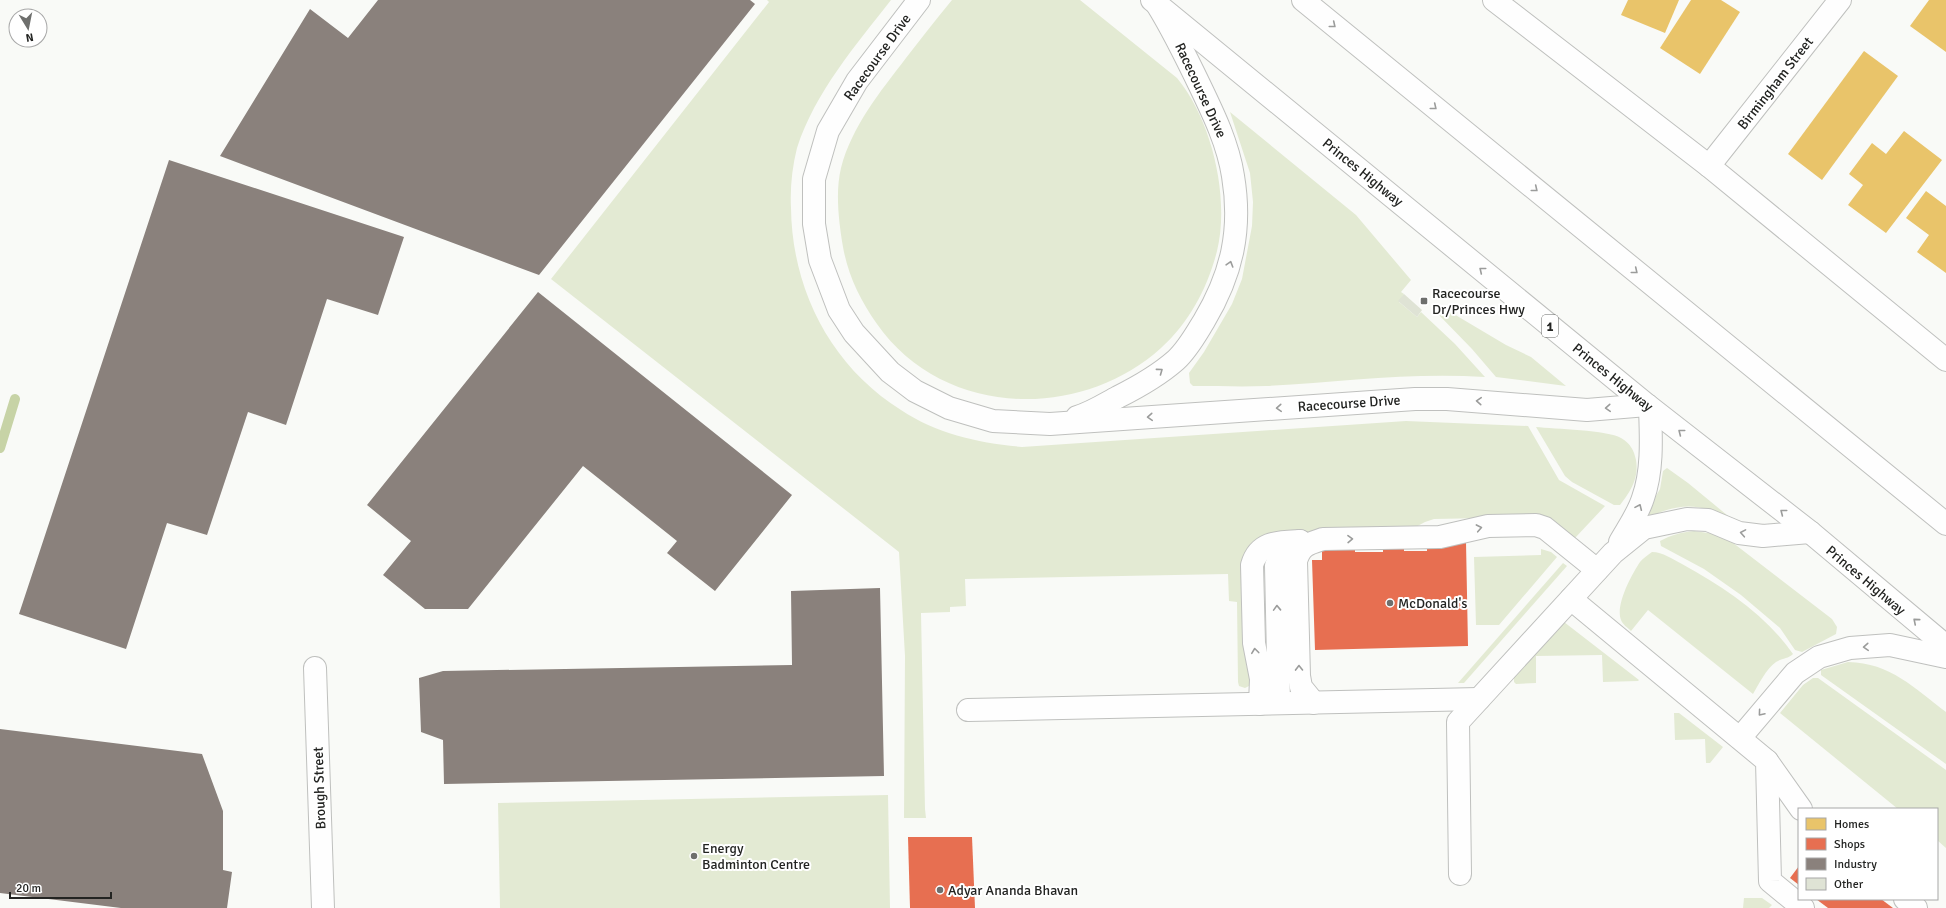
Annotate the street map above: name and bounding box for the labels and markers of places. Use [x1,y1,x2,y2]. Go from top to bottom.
place label: Racecourse Dr/Princes Hwy [1432,285,1525,318]
marker: Racecourse Dr/Princes Hwy [1419,296,1429,306]
place label: McDonald's [1398,595,1467,612]
marker: McDonald's [1385,598,1395,608]
place label: Energy Badminton Centre [702,840,810,873]
marker: Energy Badminton Centre [689,851,699,861]
place label: Adyar Ananda Bhavan [948,882,1078,899]
marker: Adyar Ananda Bhavan [935,885,945,895]

